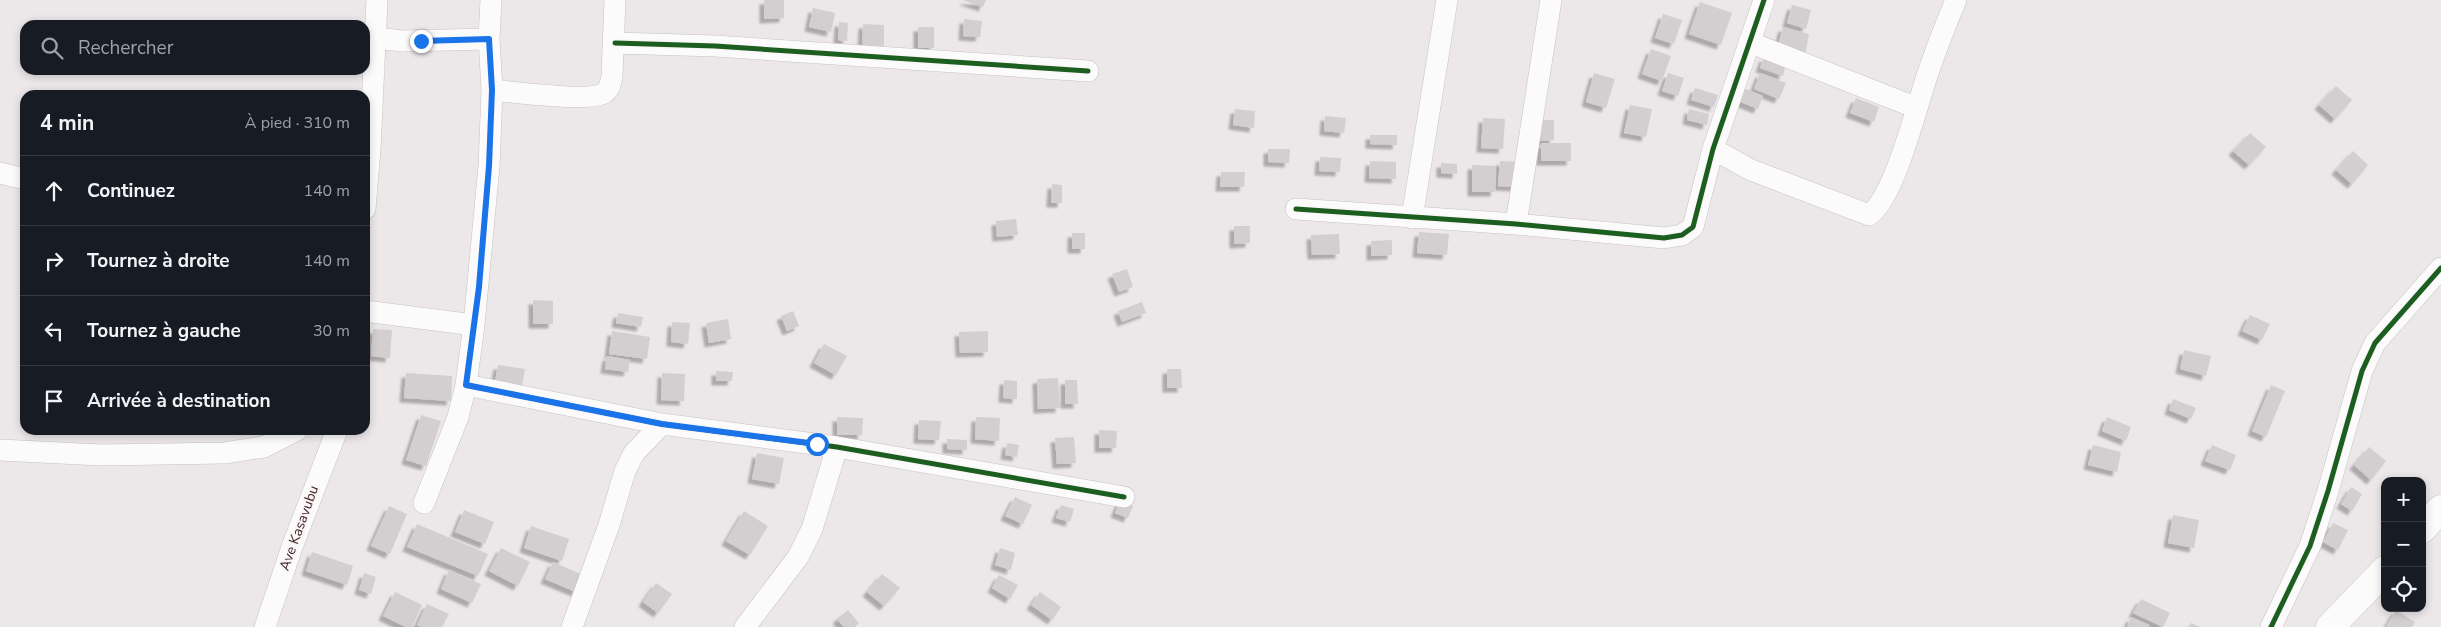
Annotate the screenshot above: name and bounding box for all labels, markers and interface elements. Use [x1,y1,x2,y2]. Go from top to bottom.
search box [20,20,370,75]
route end [410,30,433,53]
icon: search [38,34,66,62]
text: Rechercher [78,35,173,61]
text: 4 min [40,109,94,137]
text: À pied · 310 m [245,112,350,134]
icon: ahead [40,177,68,205]
text: Continuez [87,178,175,204]
text: 140 m [303,180,350,202]
icon: right [40,247,68,275]
text: Tournez à droite [87,248,230,274]
text: 140 m [303,250,350,272]
icon: left [40,317,68,345]
text: Tournez à gauche [87,318,241,344]
text: 30 m [313,320,350,342]
icon: arrive [40,387,68,415]
text: Arrivée à destination [87,388,271,414]
route start [806,433,829,456]
map controls [2381,477,2426,612]
button: + [2381,477,2426,522]
street label: Ave Kasavubu [275,483,323,573]
button: − [2381,522,2426,567]
button: locate [2381,567,2426,612]

